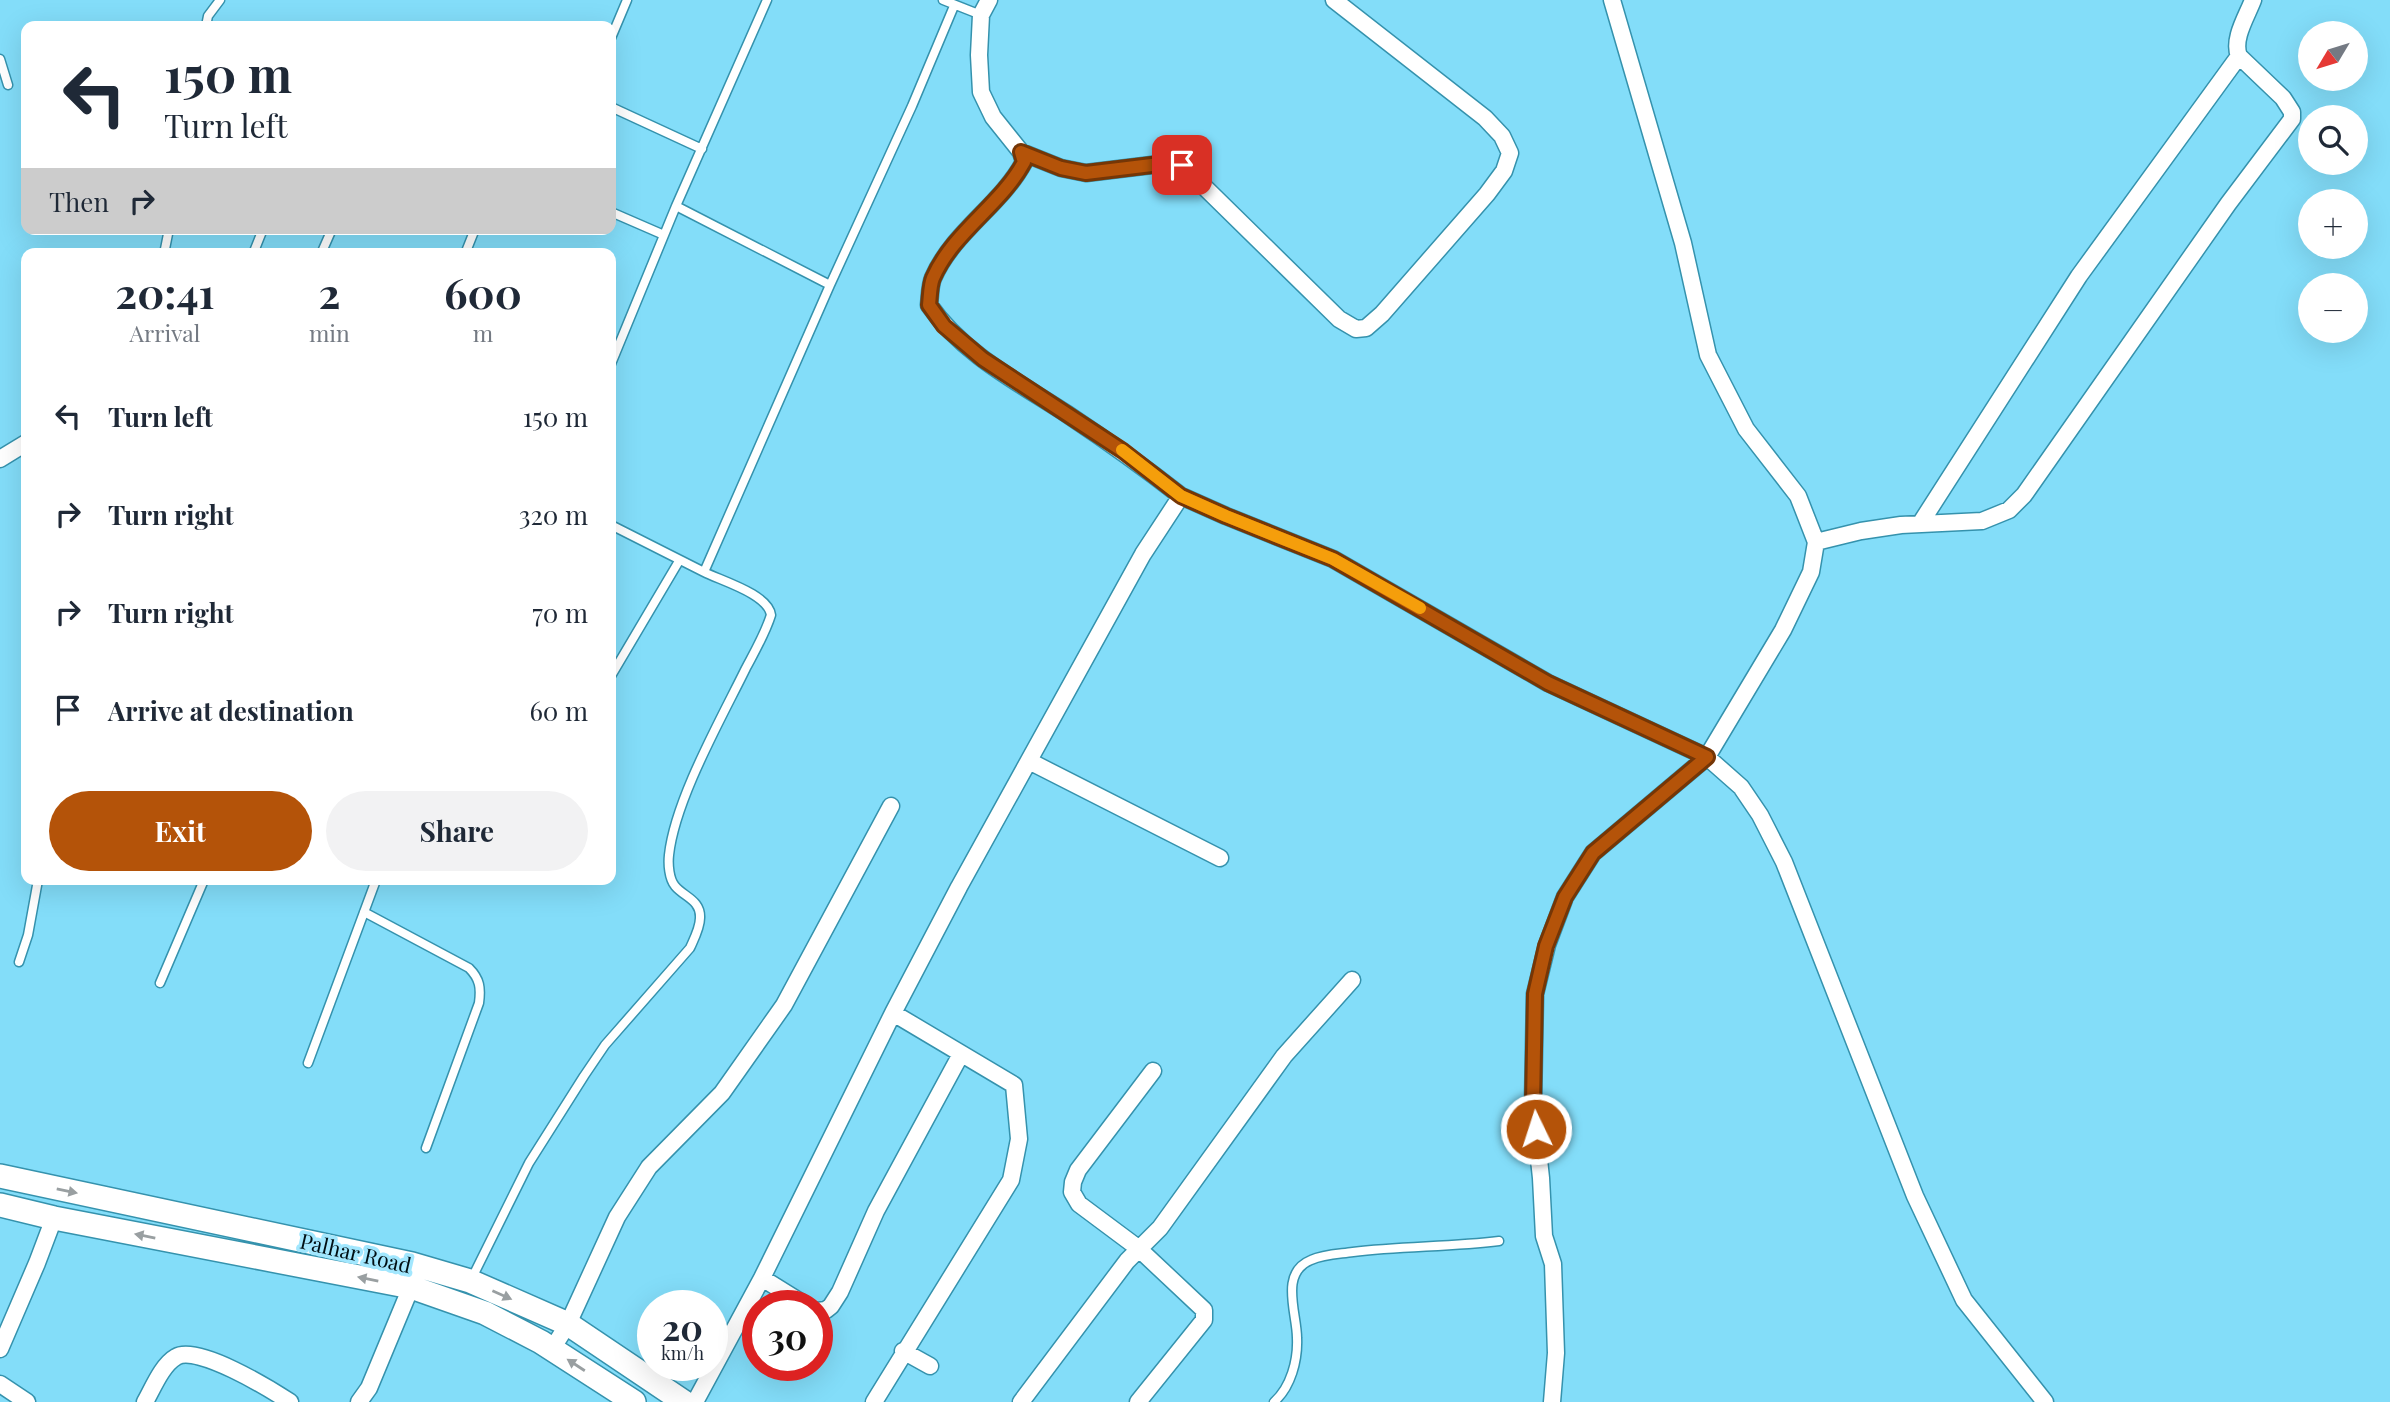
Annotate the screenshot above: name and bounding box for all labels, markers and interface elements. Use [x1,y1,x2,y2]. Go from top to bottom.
north arrow [2298,21,2368,91]
map controls [2298,21,2368,343]
text: 150 m [164,40,292,105]
icon: left [49,49,140,140]
text: Turn left [164,103,288,146]
button: search [2298,105,2368,175]
pin [1152,135,1212,195]
icon: arrive [1163,146,1201,184]
icon: right [123,182,161,220]
text: Then [49,184,109,219]
button: + [2298,189,2368,259]
text: 20:41 [115,264,215,320]
text: 2 [318,264,340,320]
text: 600 [444,264,522,320]
button: − [2298,273,2368,343]
text: Arrival [130,317,200,348]
text: min [309,317,350,348]
text: m [473,317,493,348]
icon: left [49,397,87,435]
text: Turn left [108,399,213,434]
text: 150 m [523,399,588,434]
icon: right [49,495,87,533]
text: Turn right [108,497,234,532]
text: 320 m [519,497,588,532]
icon: right [49,593,87,631]
text: Turn right [108,595,234,630]
text: 70 m [532,595,588,630]
icon: arrive [49,691,87,729]
text: Arrive at destination [108,693,354,728]
text: 60 m [529,693,588,728]
button: Exit [49,791,312,871]
button: Share [326,791,588,871]
position arrow [1499,1092,1573,1166]
one-way arrow [56,1185,78,1196]
street label: Palhar Road [298,1226,414,1278]
one-way arrow [134,1230,156,1241]
one-way arrow [357,1273,379,1284]
one-way arrow [491,1290,512,1301]
speed limit sign: 30 [742,1290,833,1381]
text: 20 [662,1303,703,1350]
text: km/h [661,1341,704,1365]
one-way arrow [567,1359,586,1372]

